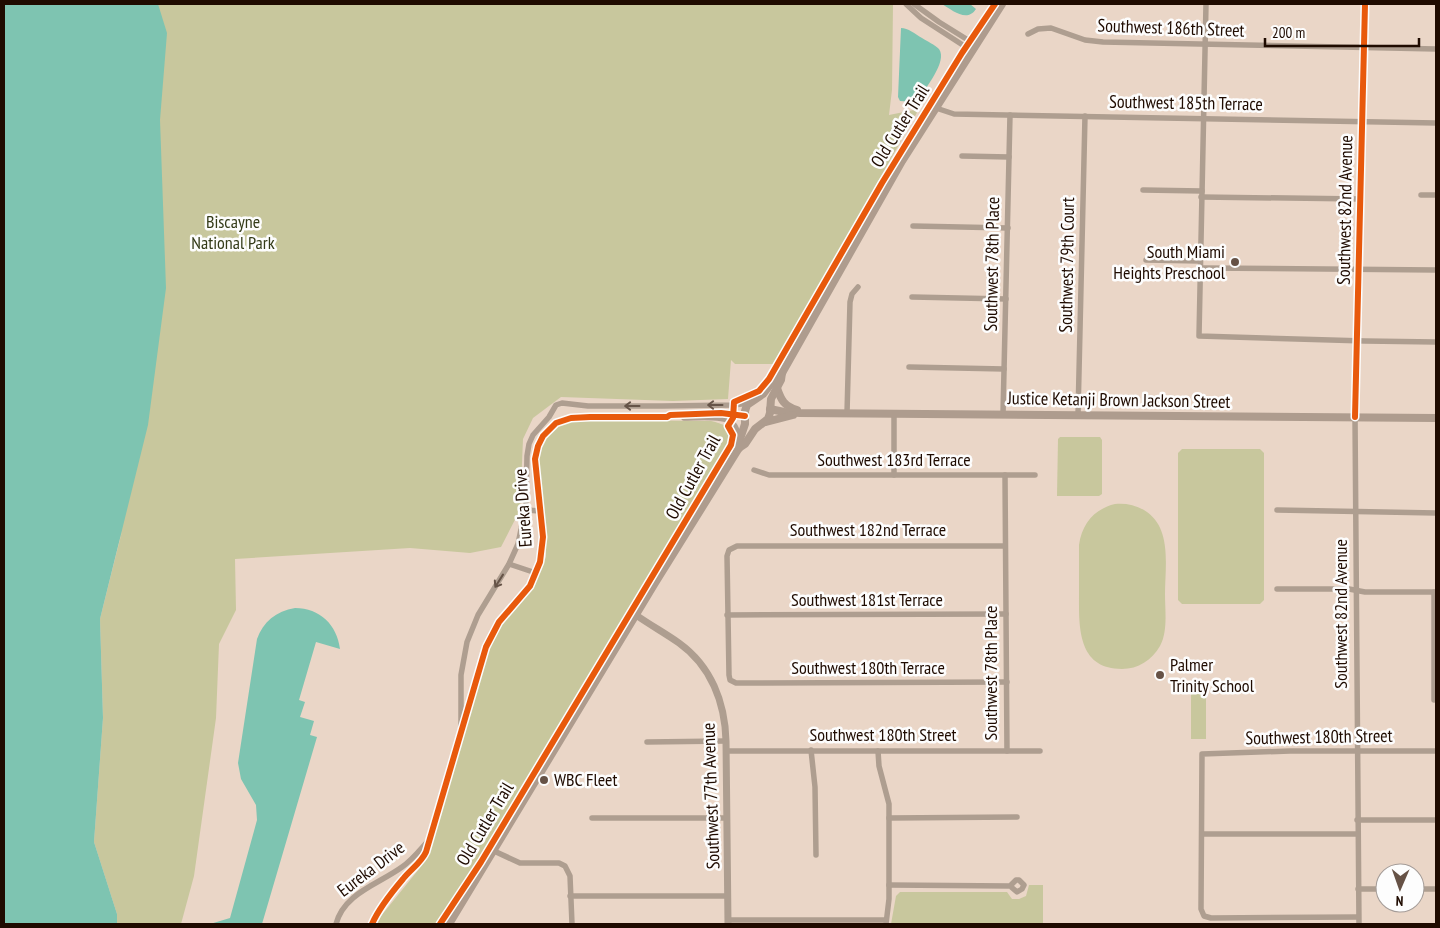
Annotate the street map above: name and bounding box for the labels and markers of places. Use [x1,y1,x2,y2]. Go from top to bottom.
place label: South Miami Heights Preschool [1113,240,1226,284]
marker: South Miami Heights Preschool [1229,256,1241,268]
place label: Palmer Trinity School [1170,653,1255,697]
marker: Palmer Trinity School [1154,669,1166,681]
place label: WBC Fleet [554,768,617,791]
marker: WBC Fleet [538,774,550,786]

